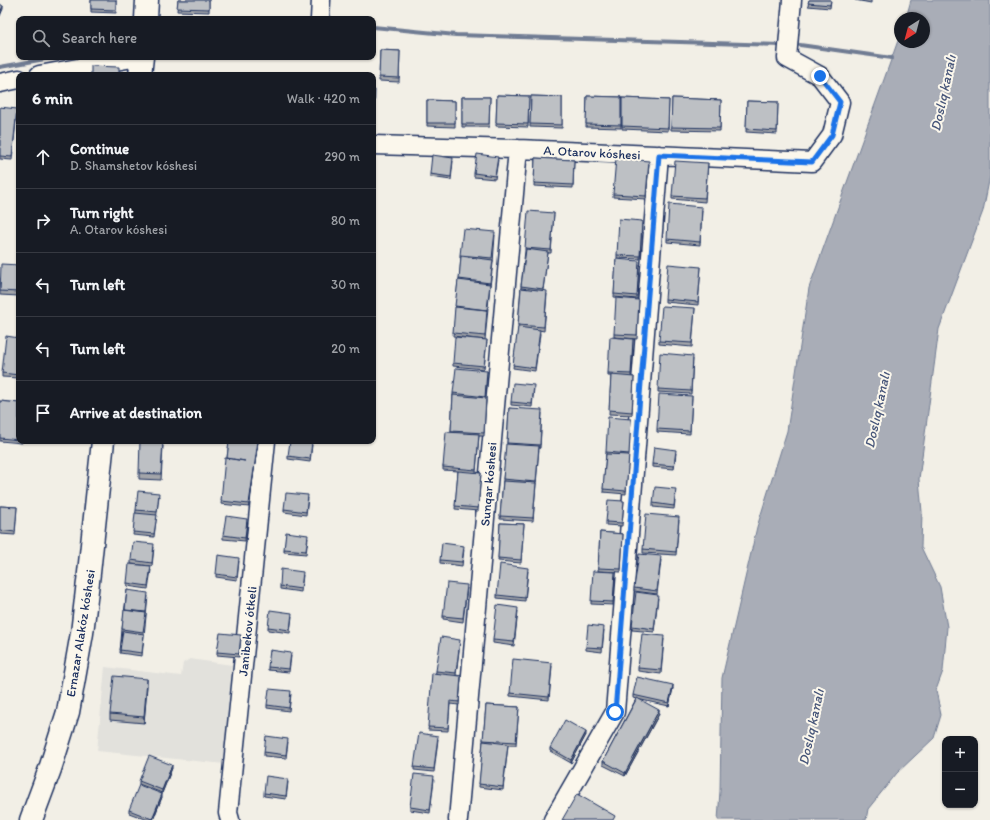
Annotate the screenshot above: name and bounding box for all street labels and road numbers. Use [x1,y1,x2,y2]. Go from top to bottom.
street label: A. Otarov kóshesi [543,142,641,163]
street label: Sunqar kóshesi [477,441,500,527]
street label: Ernazar Alakóz kóshesi [63,568,98,698]
street label: Janibekov ótkeli [235,585,260,677]

